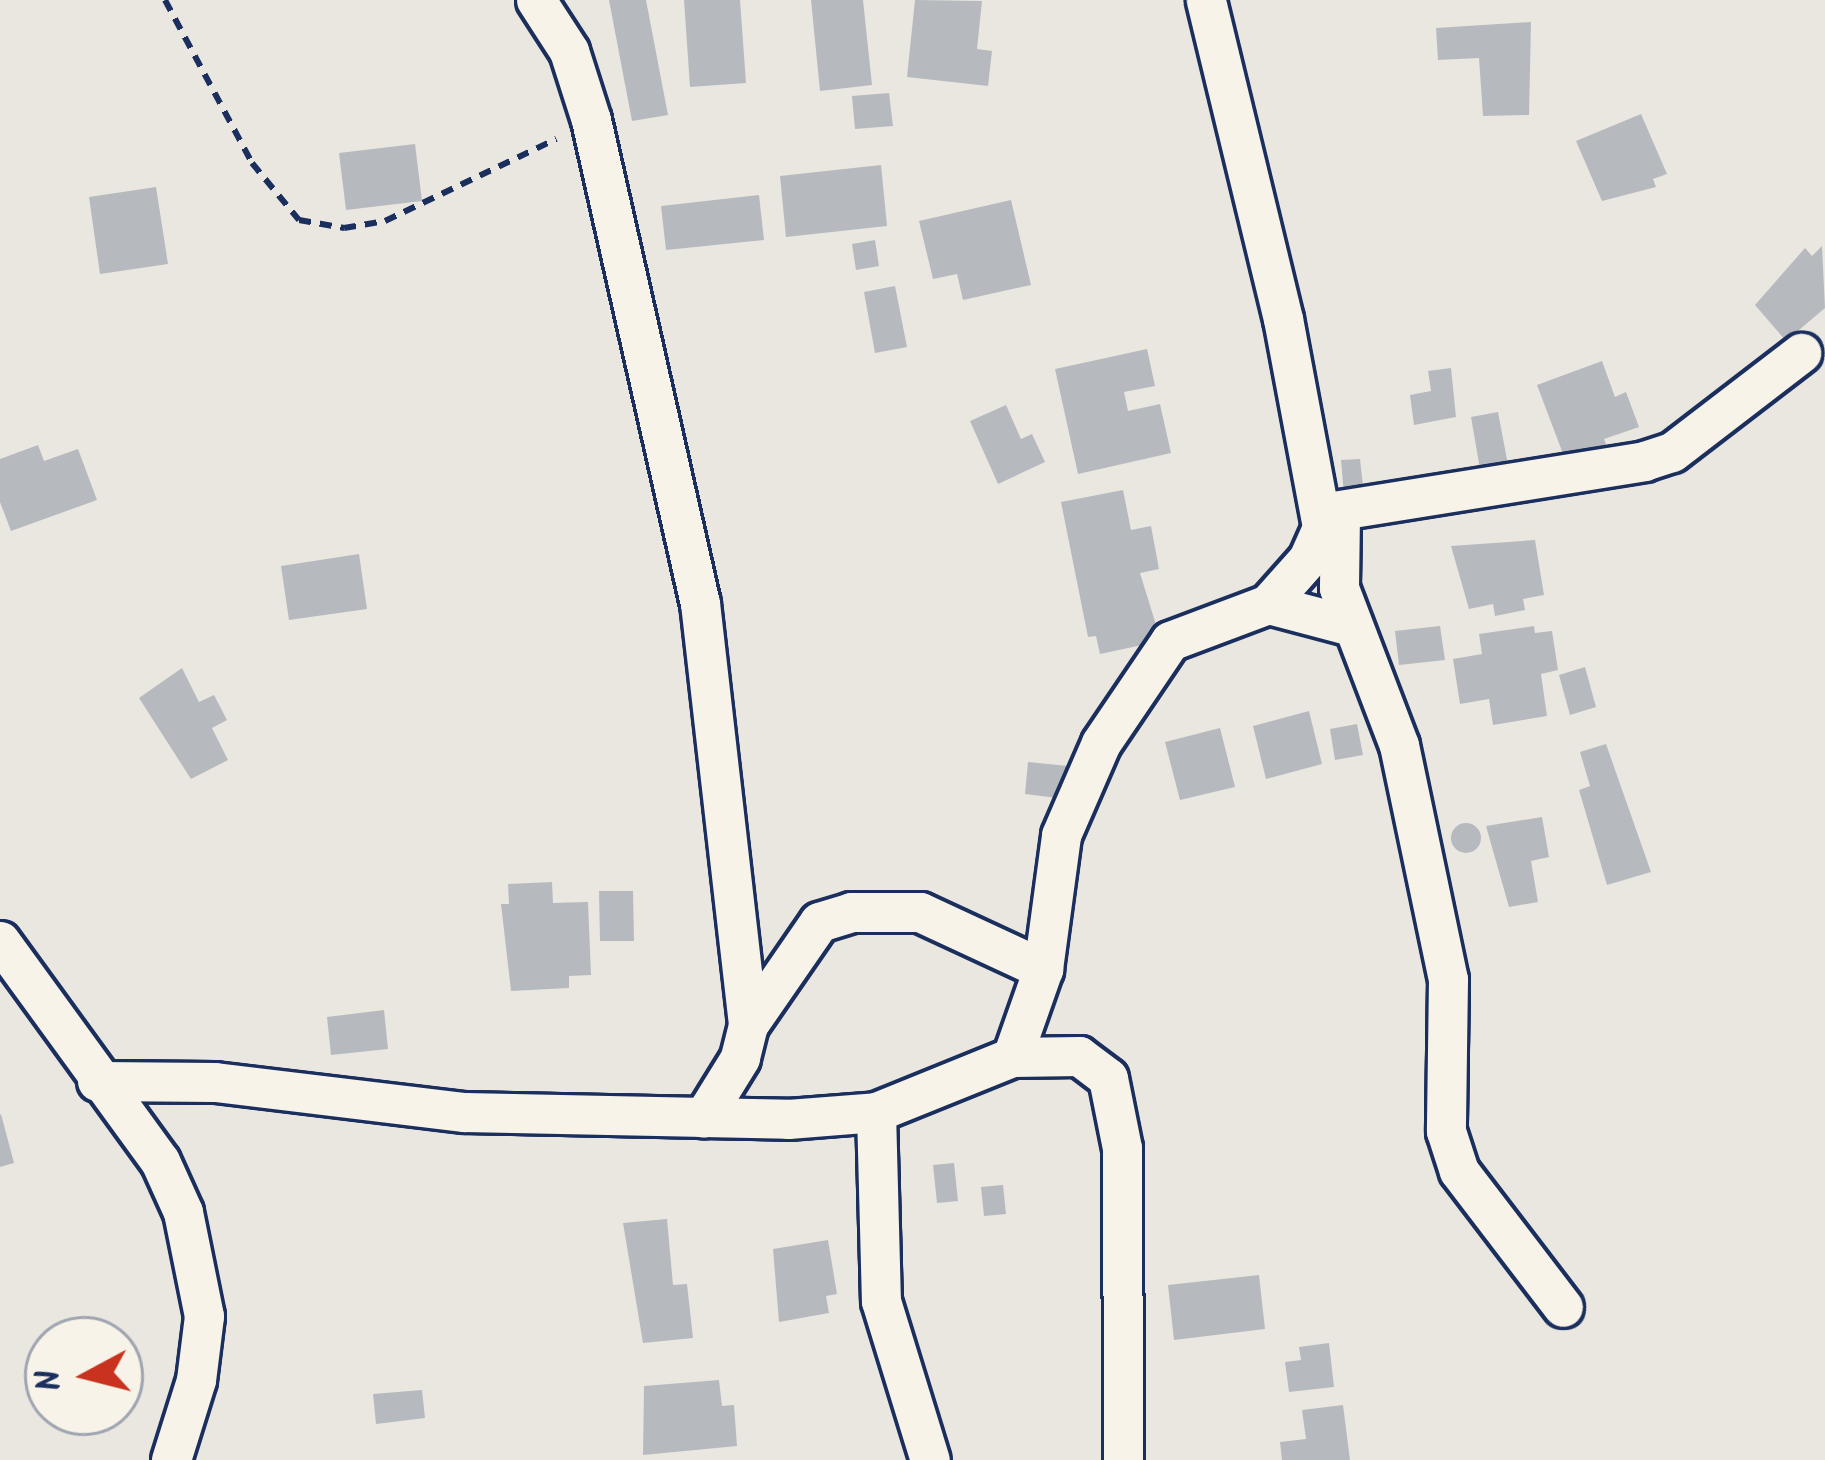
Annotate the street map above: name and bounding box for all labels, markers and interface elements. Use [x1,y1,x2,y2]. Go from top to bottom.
north arrow [24,1316,144,1436]
text: N [23,1367,78,1394]

